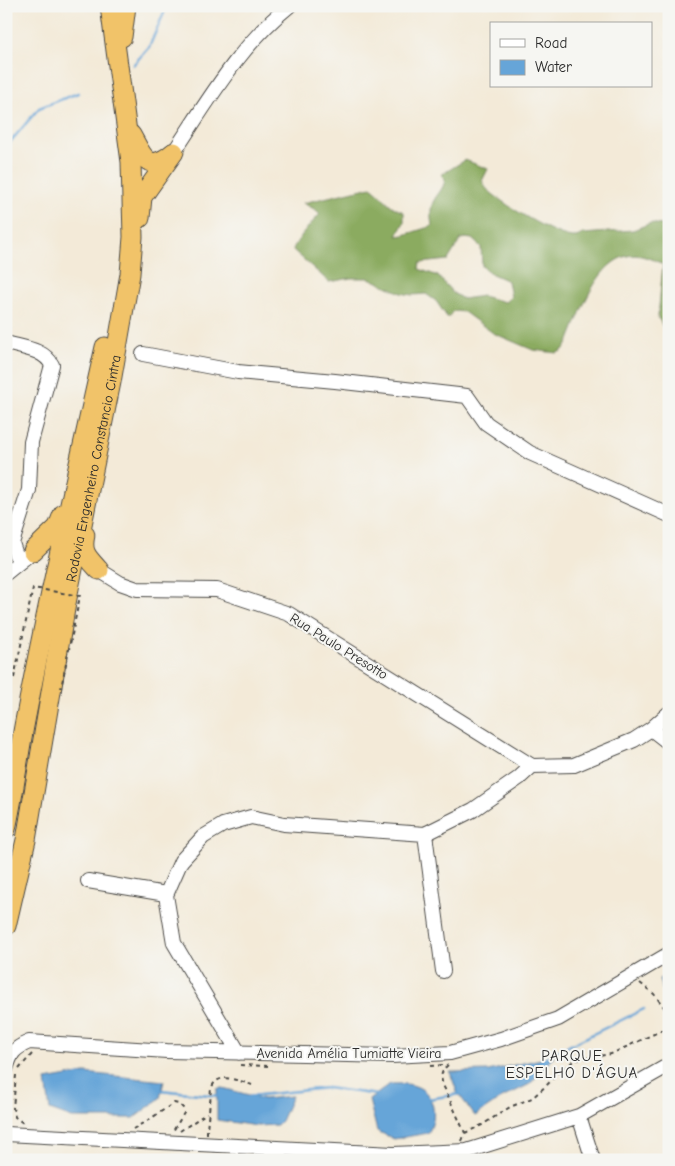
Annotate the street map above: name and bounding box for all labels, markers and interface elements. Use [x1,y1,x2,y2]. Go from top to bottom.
legend [490,22,652,88]
text: Road [535,34,567,52]
text: Water [535,58,572,76]
street label: Rodovia Engenheiro Constancio Cintra [63,354,125,583]
street label: Rua Paulo Presotto [287,609,391,683]
street label: Avenida Amélia Tumiatte Vieira [257,1045,441,1062]
district label: PARQUE ESPELHO D'ÁGUA [506,1047,638,1082]

